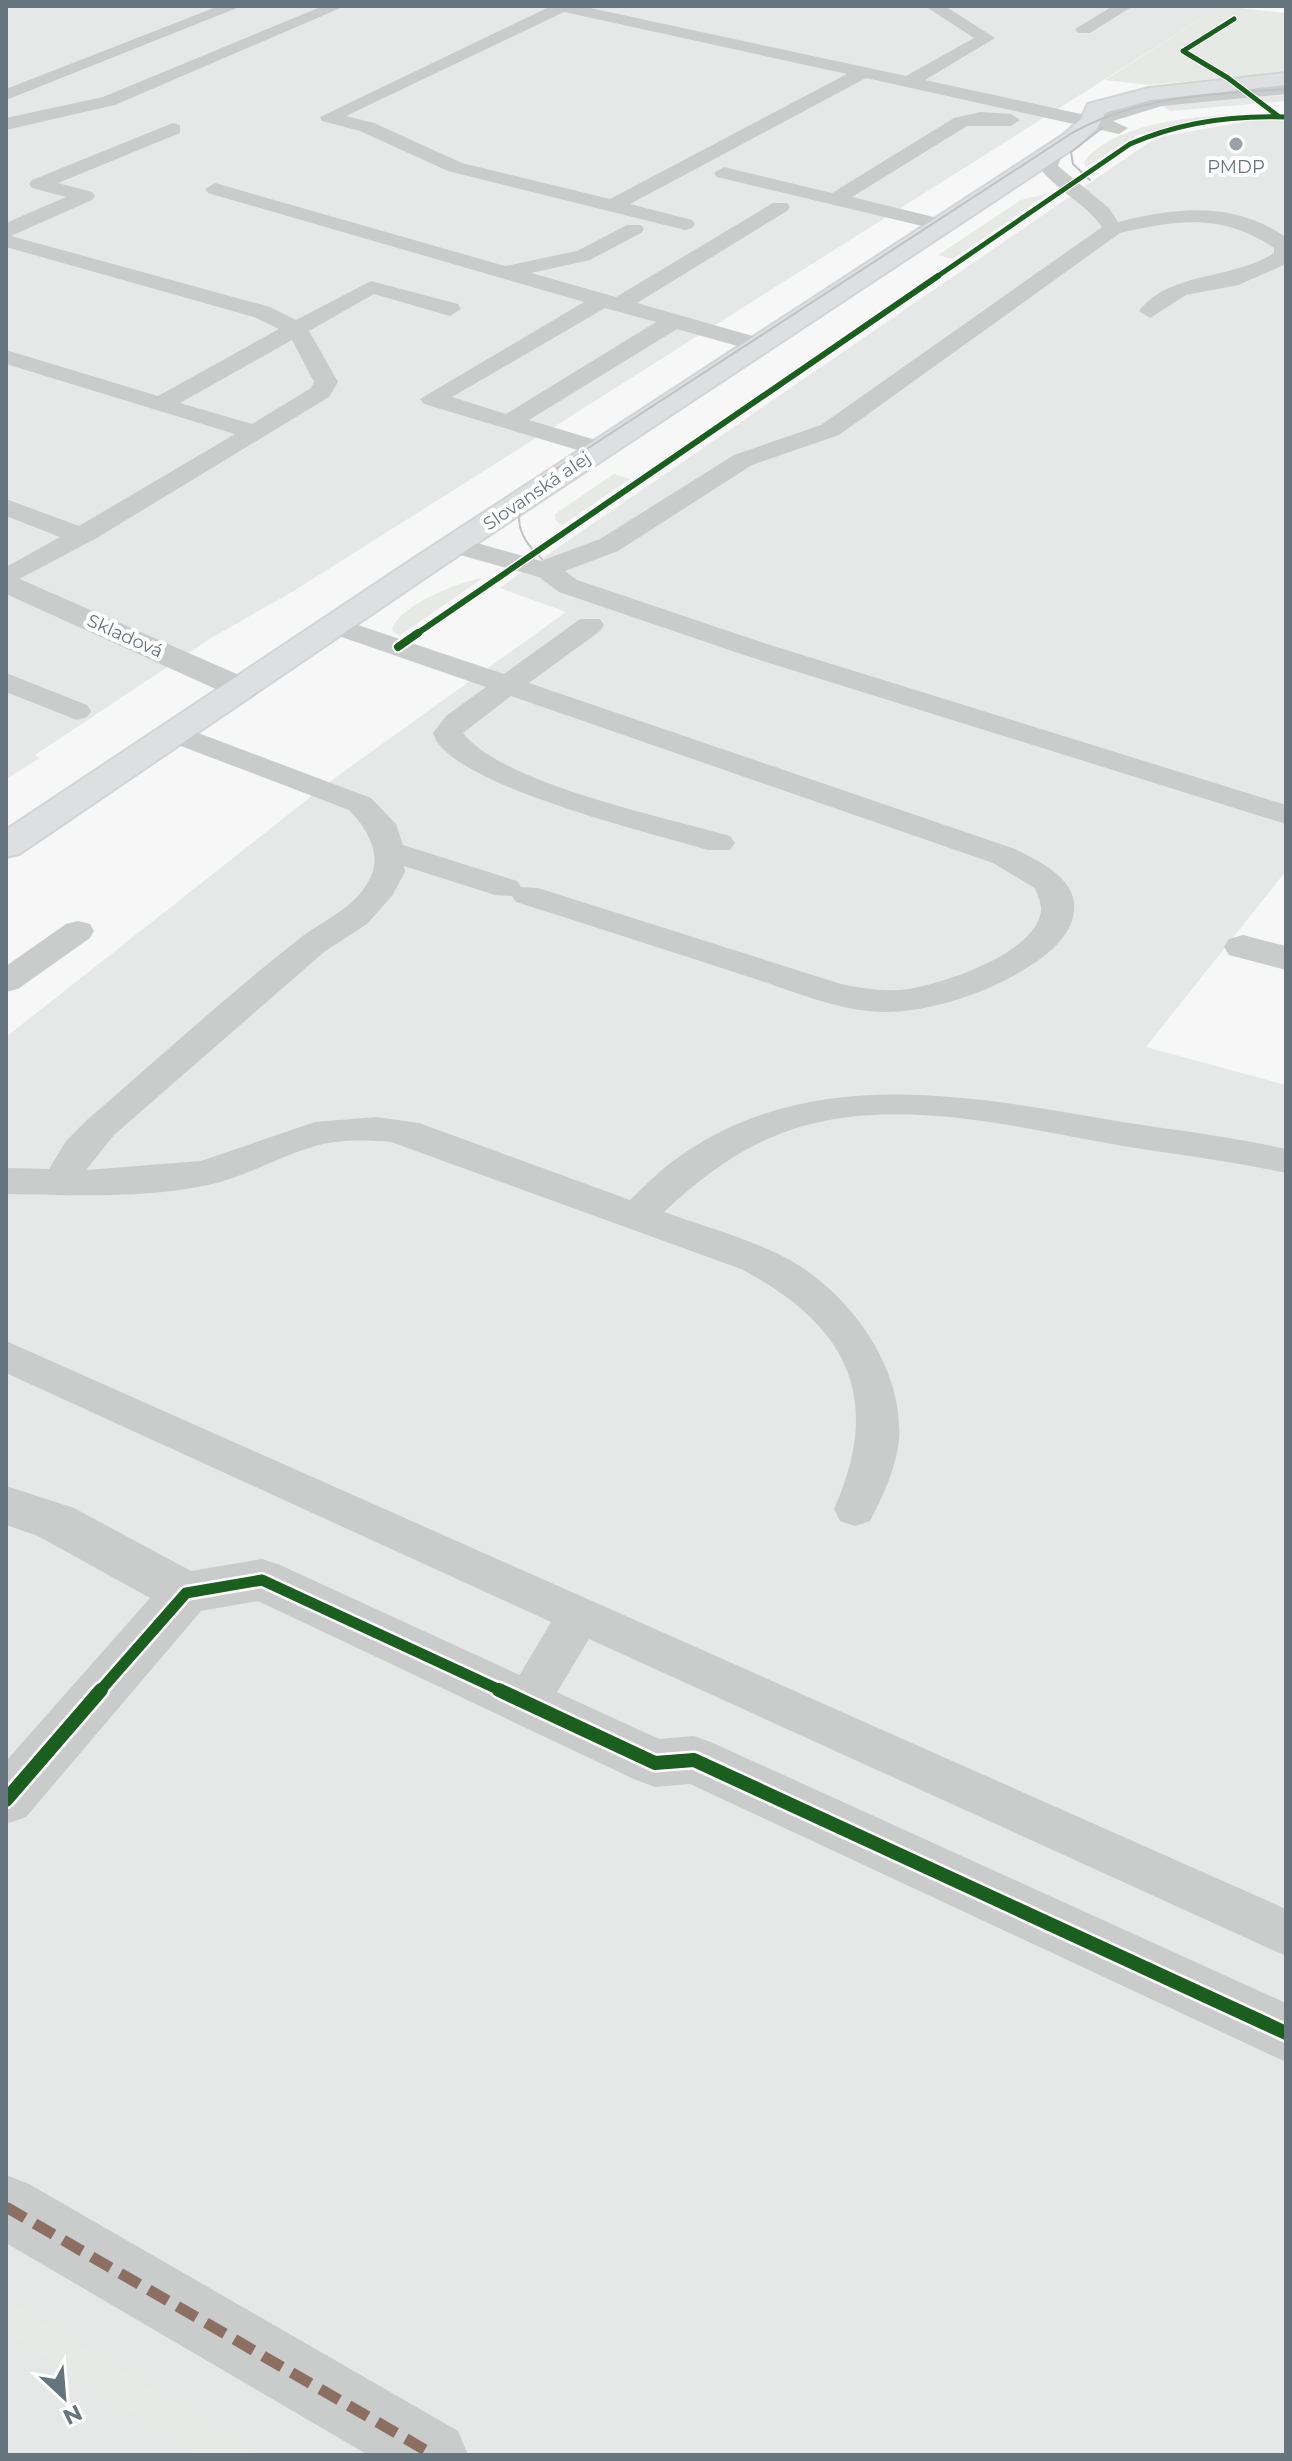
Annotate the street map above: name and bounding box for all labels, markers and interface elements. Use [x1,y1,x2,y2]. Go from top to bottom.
marker: PMDP [1227,135,1245,153]
place label: PMDP [1207,156,1265,178]
street label: Slovanská alej [479,447,595,535]
street label: Skladová [84,610,166,662]
north arrow [24,2357,104,2437]
text: N [59,2398,86,2431]

